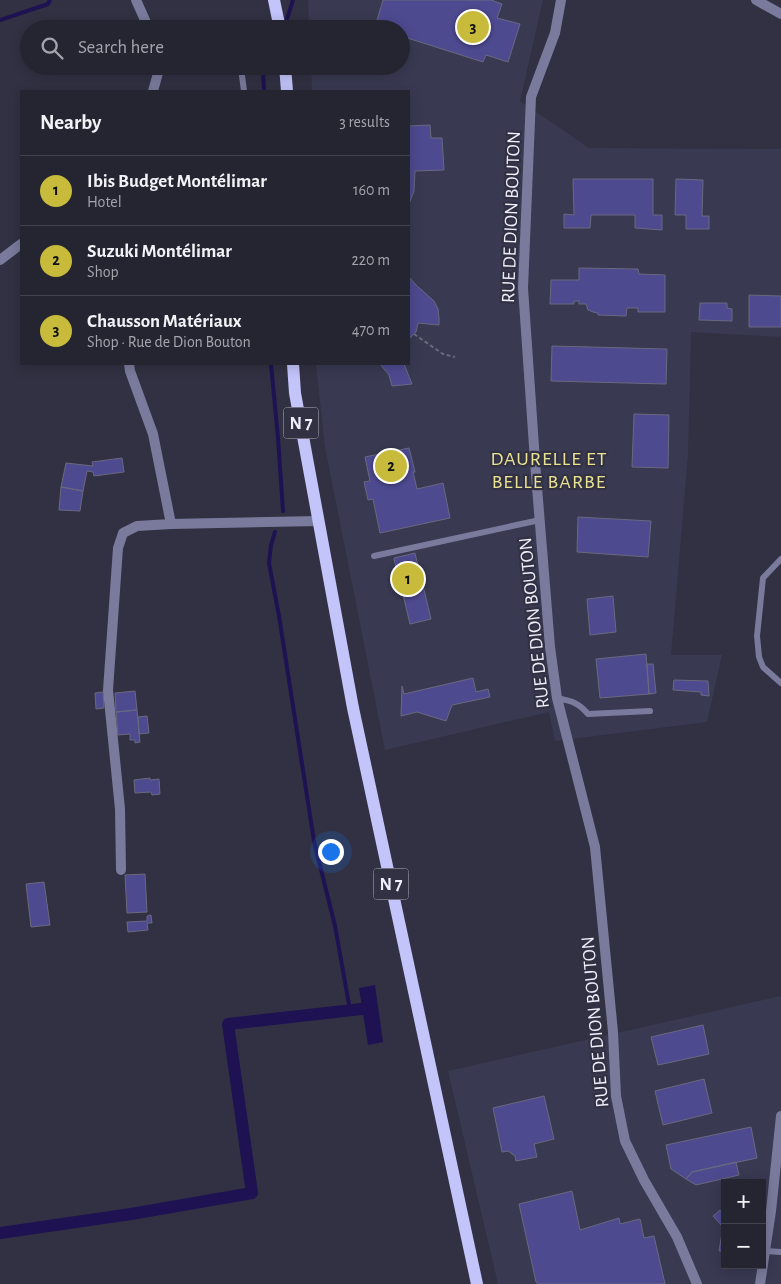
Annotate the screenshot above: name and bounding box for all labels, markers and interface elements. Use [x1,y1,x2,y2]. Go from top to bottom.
pin: 3 [457,8,489,46]
search box [20,20,410,75]
icon: search [38,34,66,62]
text: Search here [78,38,164,57]
text: Nearby [40,112,101,133]
text: 3 results [339,114,390,130]
street label: RUE DE DION BOUTON [499,131,524,303]
text: Ibis Budget Montélimar [87,172,267,191]
text: 1 [53,182,59,198]
text: 160 m [353,182,390,198]
text: Hotel [87,194,122,210]
text: Suzuki Montélimar [87,242,232,261]
text: 2 [52,252,60,268]
text: 220 m [352,252,390,268]
text: Shop [87,264,119,280]
text: Chausson Matériaux [87,312,242,331]
text: 3 [53,322,59,338]
text: 470 m [352,322,390,338]
text: Shop · Rue de Dion Bouton [87,334,251,350]
road number: N 7 [284,408,318,438]
pin: 2 [375,447,407,485]
district label: DAURELLE ET BELLE BARBE [490,449,608,492]
street label: RUE DE DION BOUTON [516,536,553,709]
pin: 1 [392,560,424,598]
your location [318,839,344,865]
road number: N 7 [374,869,408,900]
street label: RUE DE DION BOUTON [579,935,612,1108]
map controls [721,1179,766,1269]
button: + [721,1179,766,1224]
button: − [721,1224,766,1269]

